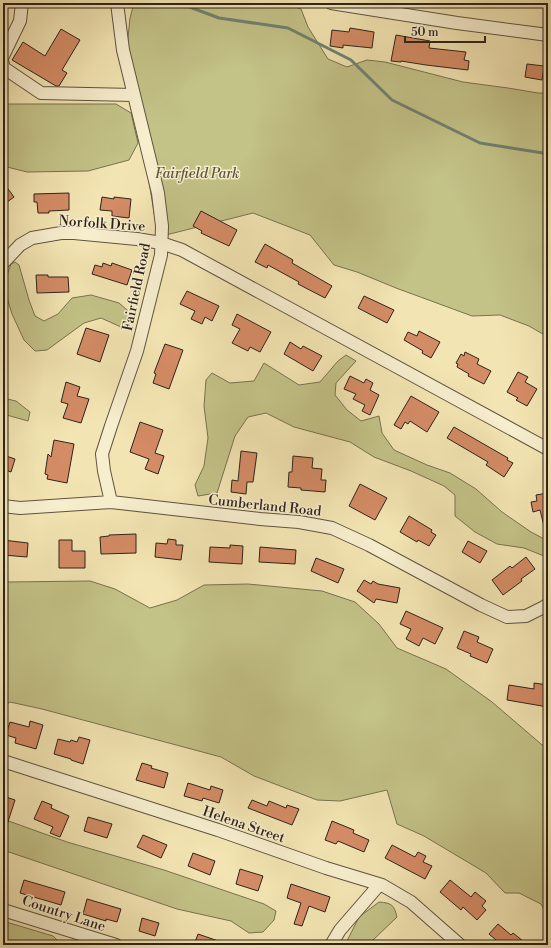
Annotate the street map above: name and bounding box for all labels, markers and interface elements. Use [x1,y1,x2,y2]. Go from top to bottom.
scale bar [405,18,485,44]
text: 50 m [411,25,439,40]
park label: Fairfield Park [155,165,239,183]
street label: Norfolk Drive [58,212,146,236]
street label: Fairfield Road [119,242,155,333]
street label: Cumberland Road [207,491,322,521]
street label: Helena Street [200,802,287,847]
street label: Country Lane [20,892,108,936]

